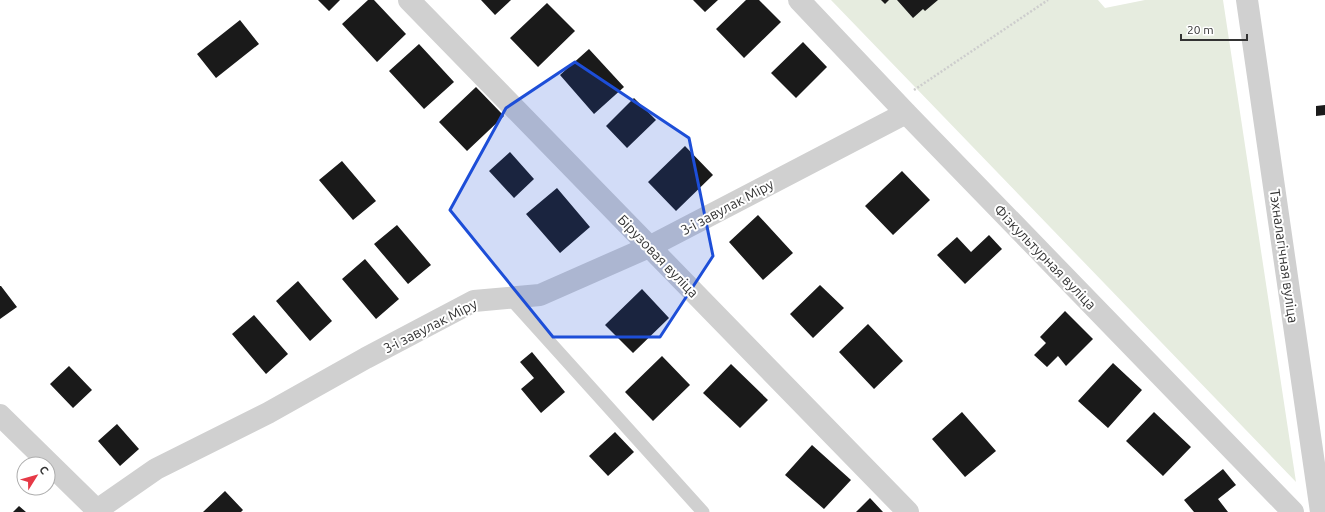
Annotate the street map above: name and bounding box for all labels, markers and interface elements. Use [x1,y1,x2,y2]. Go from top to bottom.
scale bar [1181,16,1247,42]
text: 20 m [1187,23,1214,36]
street label: 3-і завулак Міру [678,176,776,238]
street label: Тэхналагічная вуліца [1267,188,1301,324]
street label: Фізкультурная вуліца [991,201,1099,313]
street label: Бірузовая вуліца [614,211,702,301]
street label: 3-і завулак Міру [380,295,480,357]
north arrow [16,456,56,496]
text: С [37,464,51,476]

